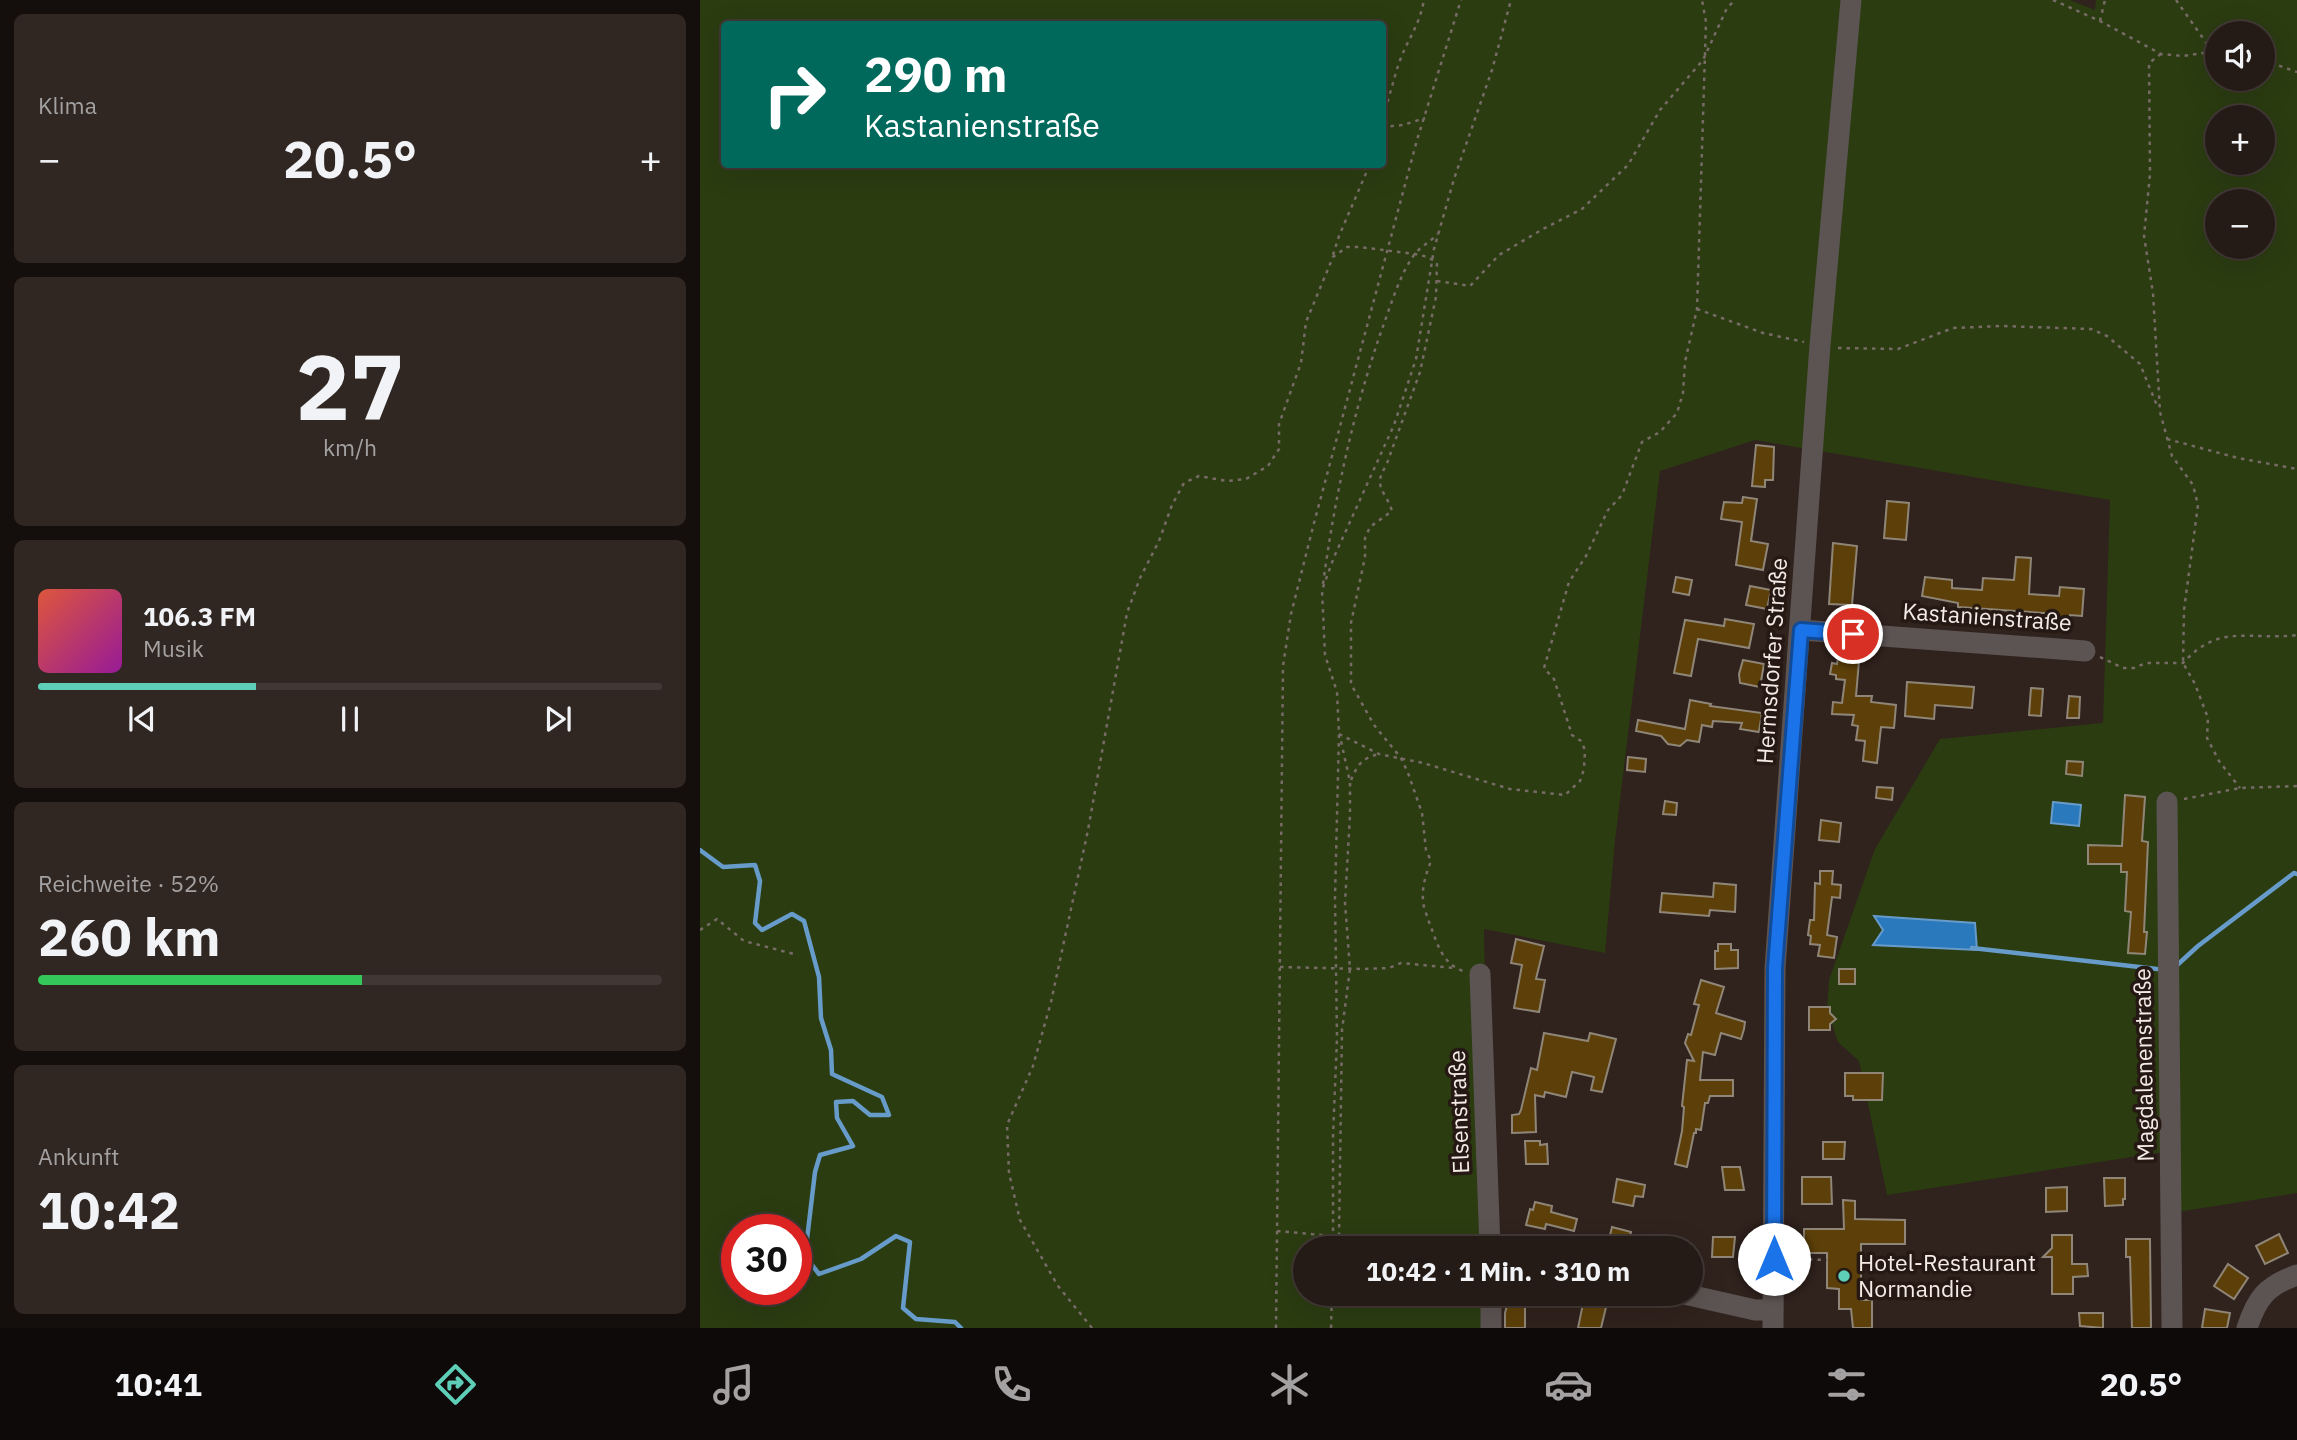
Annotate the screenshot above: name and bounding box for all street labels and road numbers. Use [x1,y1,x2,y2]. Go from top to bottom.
street label: Hermsdorfer Straße [1749,557,1793,765]
street label: Kastanienstraße [1901,595,2073,637]
street label: Magdalenenstraße [2126,968,2160,1162]
street label: Elsenstraße [1441,1050,1475,1174]

